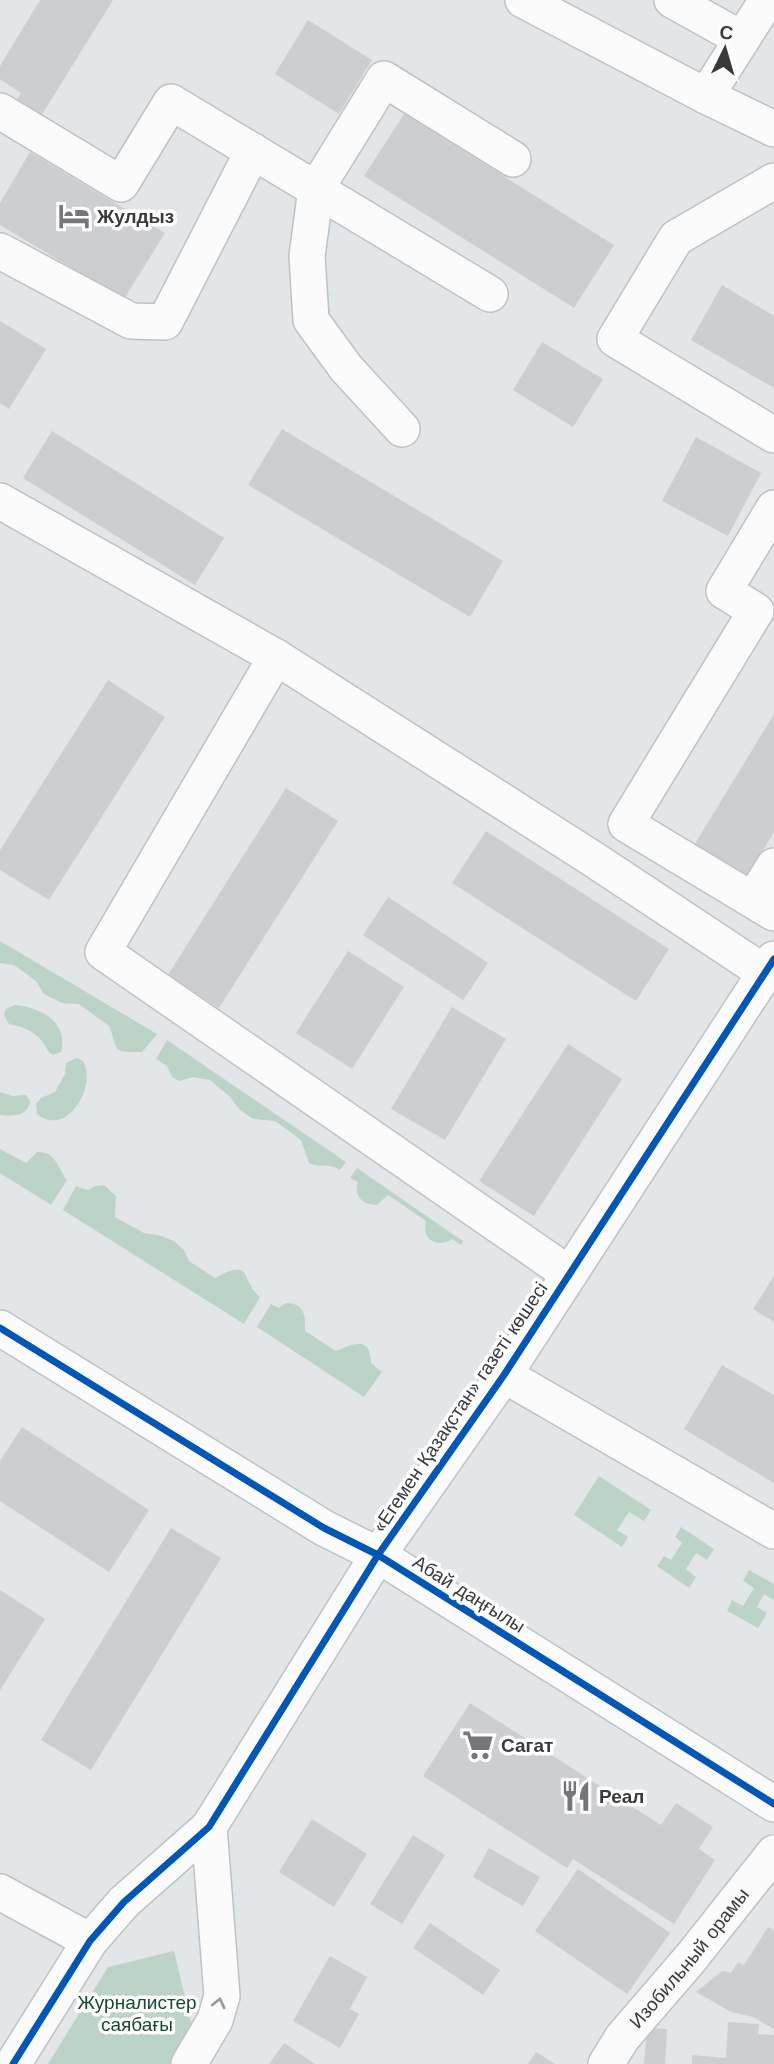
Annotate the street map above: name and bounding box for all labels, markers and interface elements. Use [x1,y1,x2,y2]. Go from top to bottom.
north arrow [690,14,760,84]
text: С [719,21,735,45]
hotel icon: Жулдыз [57,199,91,233]
place label: Жулдыз [96,205,174,228]
street label: «Егемен Қазақстан» газеті көшесі [367,1278,553,1536]
street label: Абай даңғылы [409,1550,529,1638]
supermarket icon: Сагат [461,1728,495,1762]
place label: Сагат [501,1734,553,1757]
restaurant icon: Реал [559,1779,593,1813]
place label: Реал [599,1785,644,1808]
street label: Изобильный орамы [624,1883,753,2033]
park label: Журналистер саябағы [77,1991,197,2036]
one-way arrow [211,1998,225,2010]

